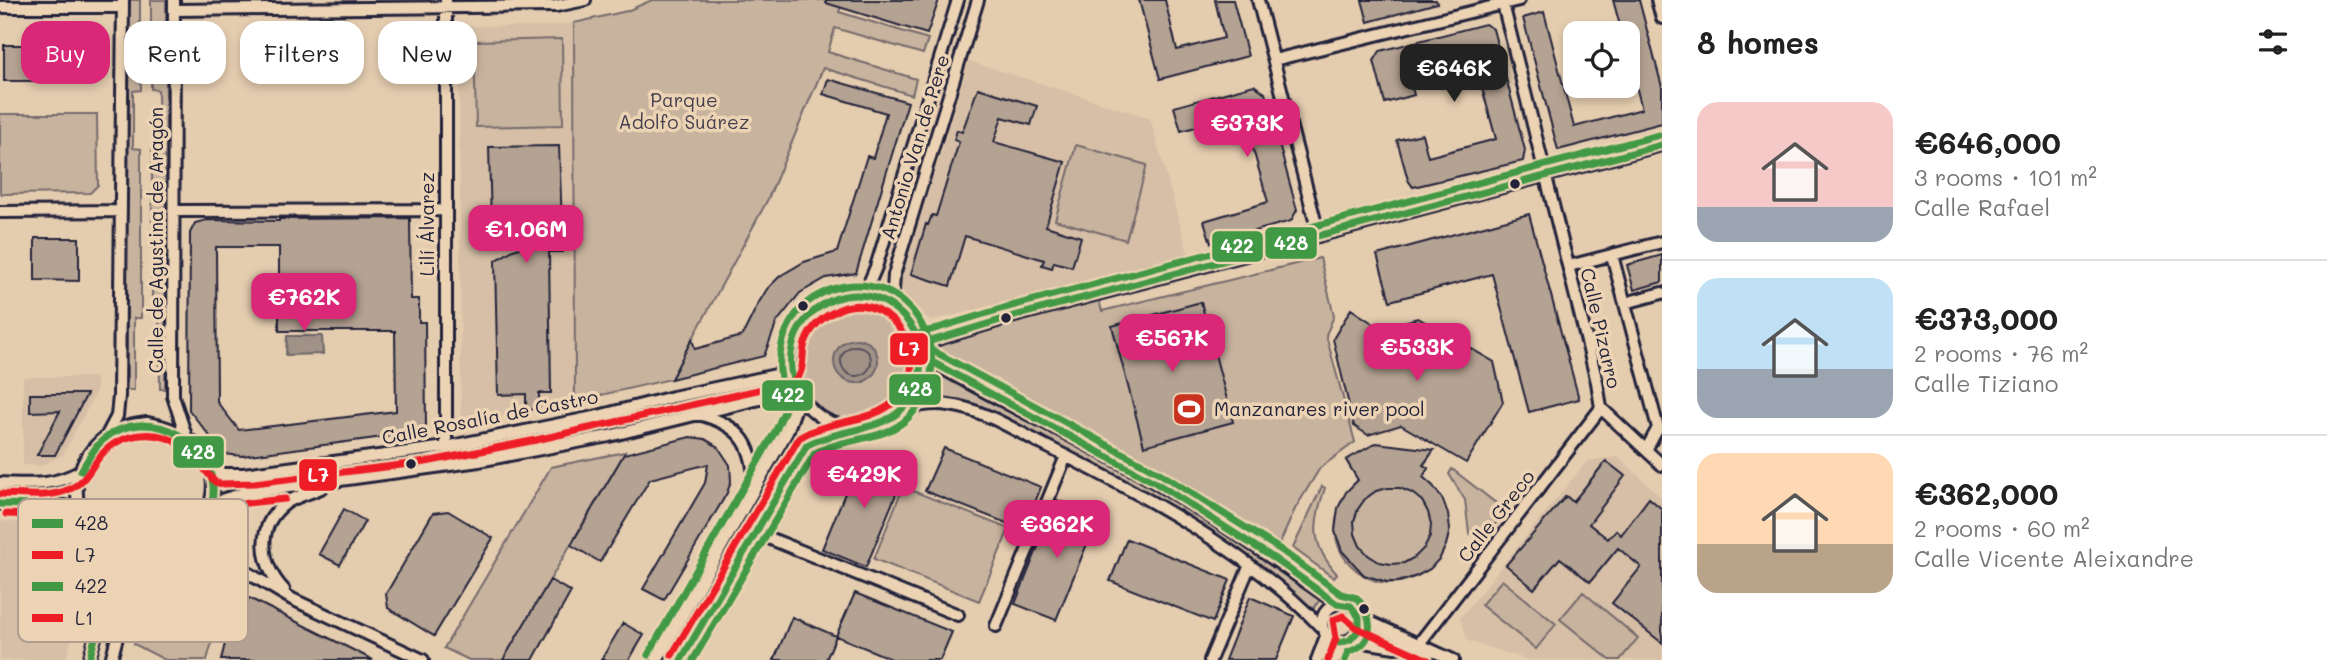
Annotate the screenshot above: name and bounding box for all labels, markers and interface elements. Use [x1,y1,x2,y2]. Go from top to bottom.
chip: Buy [21,21,110,84]
chip: Rent [124,21,226,84]
chip: Filters [240,21,364,84]
chip: New [378,21,477,84]
map controls [1563,21,1640,98]
button: locate [1563,21,1640,98]
text: 8 homes [1697,22,1819,62]
icon: filters [2254,23,2292,61]
pin: €646K [1405,44,1503,104]
street label: Antonio Van de Pere [874,51,955,242]
text: €646K [1416,52,1492,82]
park label: Parque Adolfo Suárez [619,87,749,134]
pin: €373K [1198,100,1296,159]
street label: Calle de Agustina de Aragón [143,107,168,373]
text: €373K [1210,107,1284,137]
text: €646,000 [1914,122,2061,162]
icon: home [1753,130,1837,214]
text: 3 rooms · 101 m² [1914,162,2097,192]
street label: Lilí Álvarez [414,172,439,276]
unlabelled marker [1508,177,1522,191]
text: Calle Rafael [1914,192,2050,222]
pin: €1.06M [469,205,583,265]
text: €1.06M [484,213,568,243]
line badge: 428 [1264,226,1318,260]
line badge: 422 [1211,230,1264,263]
text: 428 [1274,230,1308,255]
text: 422 [1220,233,1254,258]
street label: Calle Pizarro [1575,265,1627,391]
pin: €762K [255,274,353,333]
text: €762K [267,281,341,311]
text: €373,000 [1914,298,2058,338]
unlabelled marker [796,299,810,313]
icon: home [1753,306,1837,390]
unlabelled marker [999,311,1013,325]
pin: €567K [1123,314,1221,374]
text: €567K [1135,322,1209,352]
pin: €533K [1368,324,1466,383]
text: €533K [1380,331,1454,361]
line badge: L7 [889,332,929,366]
text: L7 [898,336,920,361]
text: 2 rooms · 76 m² [1914,338,2088,368]
text: Calle Tiziano [1914,368,2058,398]
line badge: 428 [888,373,942,406]
text: 428 [898,376,932,401]
line badge: 422 [761,379,814,412]
text: 422 [771,382,805,407]
street label: Calle Rosalía de Castro [380,383,600,450]
sports icon: Manzanares river pool [1170,390,1208,428]
place label: Manzanares river pool [1214,396,1425,421]
line badge: 428 [172,435,225,469]
text: 428 [181,439,215,464]
pin: €429K [815,450,913,510]
unlabelled marker [404,457,418,471]
line badge: L7 [298,458,338,492]
text: €429K [826,458,902,488]
text: L7 [307,462,329,487]
street label: Calle Greco [1452,464,1540,567]
text: €362,000 [1914,473,2058,513]
icon: home [1753,481,1837,565]
legend [18,499,248,642]
pin: €362K [1008,500,1106,560]
text: €362K [1020,508,1094,538]
text: 428 [75,510,108,535]
text: 2 rooms · 60 m² [1914,513,2090,543]
text: L7 [75,542,96,567]
text: Calle Vicente Aleixandre [1914,543,2194,573]
text: 422 [75,573,107,598]
unlabelled marker [1357,602,1371,616]
text: L1 [75,605,94,630]

